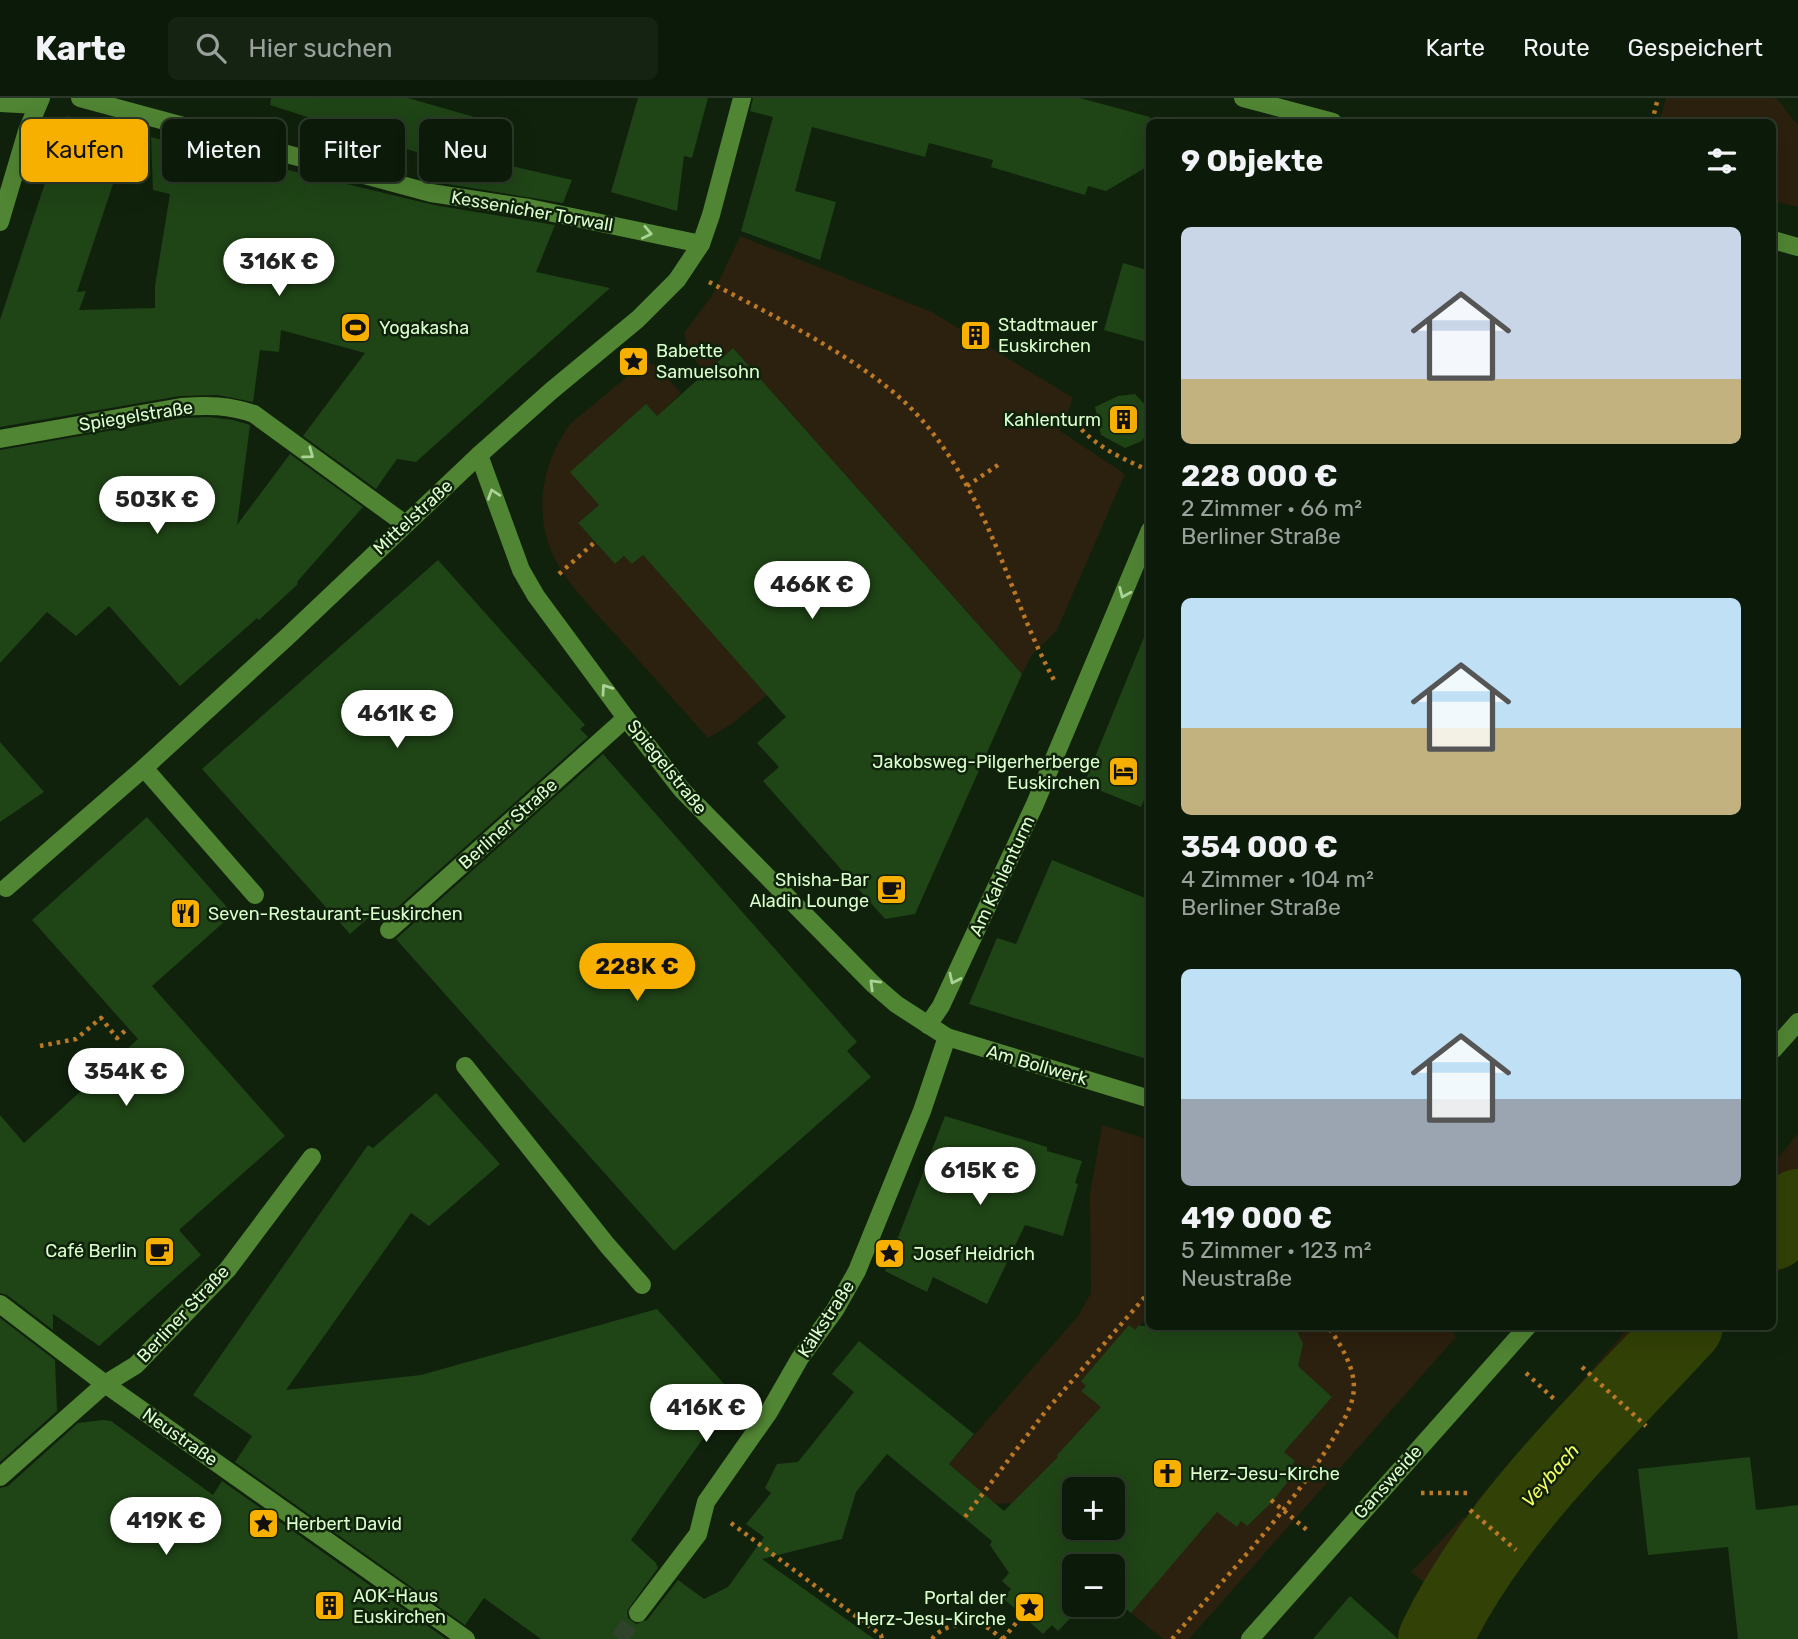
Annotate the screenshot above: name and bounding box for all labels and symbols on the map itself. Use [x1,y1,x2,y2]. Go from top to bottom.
street label: Kessenicher Torwall [449,186,615,236]
one-way arrow [641,224,653,239]
pin: 316K € [222,238,336,298]
sports icon: Yogakasha [339,311,373,345]
place label: Stadtmauer Euskirchen [998,314,1098,357]
place label: Yogakasha [379,317,469,339]
building icon: Stadtmauer Euskirchen [958,318,992,352]
place label: Babette Samuelsohn [656,340,760,383]
place icon: Babette Samuelsohn [616,344,650,378]
street label: Spiegelstraße [77,396,195,436]
building icon: Kahlenturm [1107,403,1141,437]
place label: Kahlenturm [1003,409,1101,431]
one-way arrow [301,446,314,458]
street label: Mittelstraße [369,475,457,559]
pin: 503K € [100,476,214,536]
one-way arrow [487,488,501,501]
pin: 466K € [755,561,869,621]
one-way arrow [1118,587,1132,599]
one-way arrow [602,684,614,697]
pin: 461K € [340,690,454,750]
street label: Spiegelstraße [622,715,712,819]
place label: Jakobsweg-Pilgerherberge Euskirchen [872,751,1100,794]
hotel icon: Jakobsweg-Pilgerherberge Euskirchen [1106,755,1140,789]
street label: Berliner Straße [454,774,562,874]
street label: Am Kahlenturm [965,812,1039,940]
place label: Shisha-Bar Aladin Lounge [749,869,869,912]
cafe icon: Shisha-Bar Aladin Lounge [875,873,909,907]
restaurant icon: Seven-Restaurant-Euskirchen [168,897,202,931]
place label: Seven-Restaurant-Euskirchen [208,903,463,925]
pin: 228K € [580,944,694,1003]
one-way arrow [948,972,962,984]
one-way arrow [869,979,882,992]
street label: Am Bollwerk [984,1040,1091,1090]
pin: 354K € [69,1048,183,1108]
pin: 615K € [923,1148,1037,1207]
cafe icon: Café Berlin [143,1234,177,1268]
place icon: Josef Heidrich [873,1237,907,1271]
place label: Café Berlin [45,1240,137,1262]
place label: Josef Heidrich [913,1243,1035,1265]
street label: Berliner Straße [132,1261,234,1367]
street label: Kälkstraße [793,1276,859,1362]
pin: 416K € [649,1384,763,1444]
street label: Neustraße [138,1403,222,1471]
water label: Veybach [1517,1439,1584,1512]
street label: Gansweide [1349,1441,1427,1523]
church icon: Herz-Jesu-Kirche [1150,1457,1184,1491]
place label: Herz-Jesu-Kirche [1190,1463,1340,1485]
pin: 419K € [109,1498,223,1557]
place icon: Herbert David [246,1507,280,1541]
place label: Herbert David [286,1513,402,1535]
place label: AOK-Haus Euskirchen [353,1585,446,1628]
place label: Portal der Herz-Jesu-Kirche [856,1587,1006,1630]
building icon: AOK-Haus Euskirchen [313,1589,347,1623]
place icon: Portal der Herz-Jesu-Kirche [1012,1591,1046,1625]

